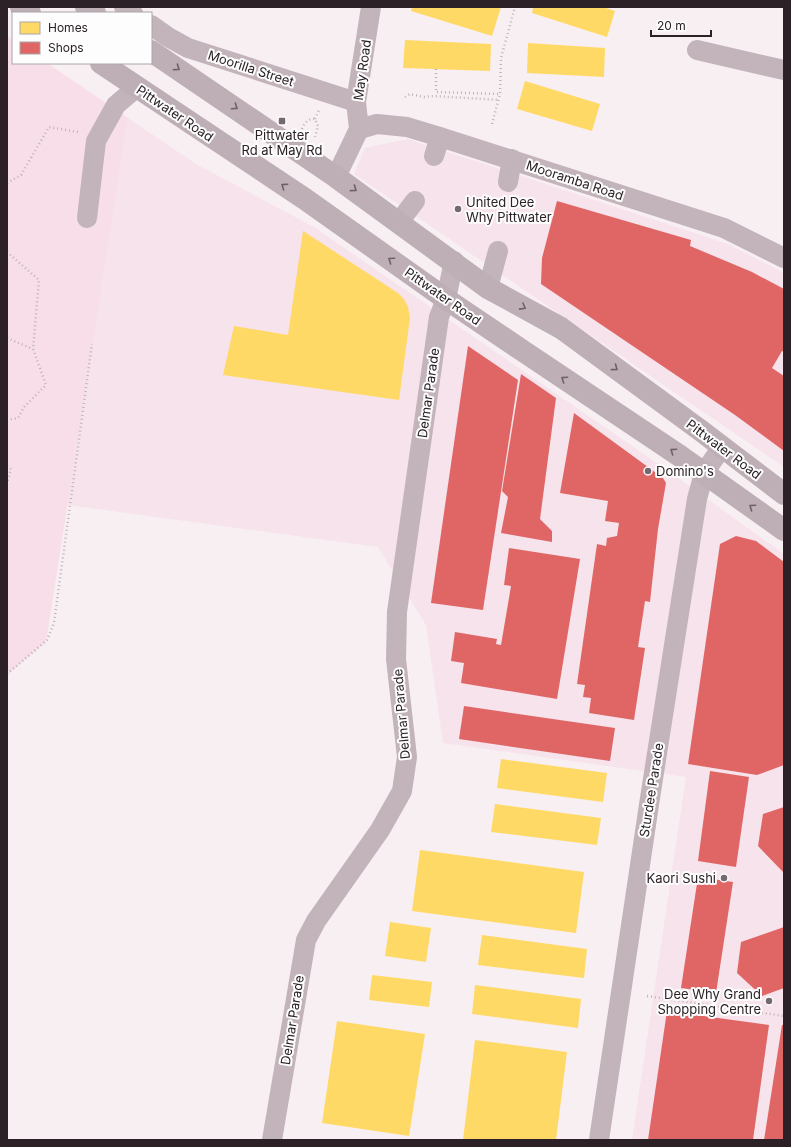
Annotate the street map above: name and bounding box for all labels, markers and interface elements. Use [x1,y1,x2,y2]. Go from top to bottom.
legend [12,12,152,64]
scale bar [651,12,711,38]
text: 20 m [657,18,686,33]
text: Homes [48,20,88,35]
street label: May Road [350,39,374,101]
text: Shops [48,40,84,55]
street label: Moorilla Street [206,47,296,89]
one-way arrow [173,63,180,71]
street label: Pittwater Road [133,81,217,145]
one-way arrow [231,102,238,109]
marker: Pittwater Rd at May Rd [277,116,287,126]
place label: Pittwater Rd at May Rd [242,127,322,158]
street label: Mooramba Road [524,157,626,203]
one-way arrow [281,183,288,191]
one-way arrow [349,184,356,191]
place label: United Dee Why Pittwater [466,194,552,225]
marker: United Dee Why Pittwater [453,204,463,214]
one-way arrow [388,257,395,265]
street label: Pittwater Road [402,264,484,328]
one-way arrow [518,302,526,310]
street label: Delmar Parade [414,347,442,439]
one-way arrow [611,363,618,370]
one-way arrow [562,376,569,383]
street label: Pittwater Road [683,416,765,482]
one-way arrow [670,448,677,455]
place label: Domino's [656,463,714,479]
marker: Domino's [643,466,653,476]
one-way arrow [749,504,756,512]
street label: Delmar Parade [389,668,413,760]
street label: Sturdee Parade [636,742,666,838]
place label: Kaori Sushi [647,870,716,886]
marker: Kaori Sushi [719,873,729,883]
street label: Delmar Parade [277,974,307,1066]
place label: Dee Why Grand Shopping Centre [658,986,761,1017]
marker: Dee Why Grand Shopping Centre [764,996,774,1006]

